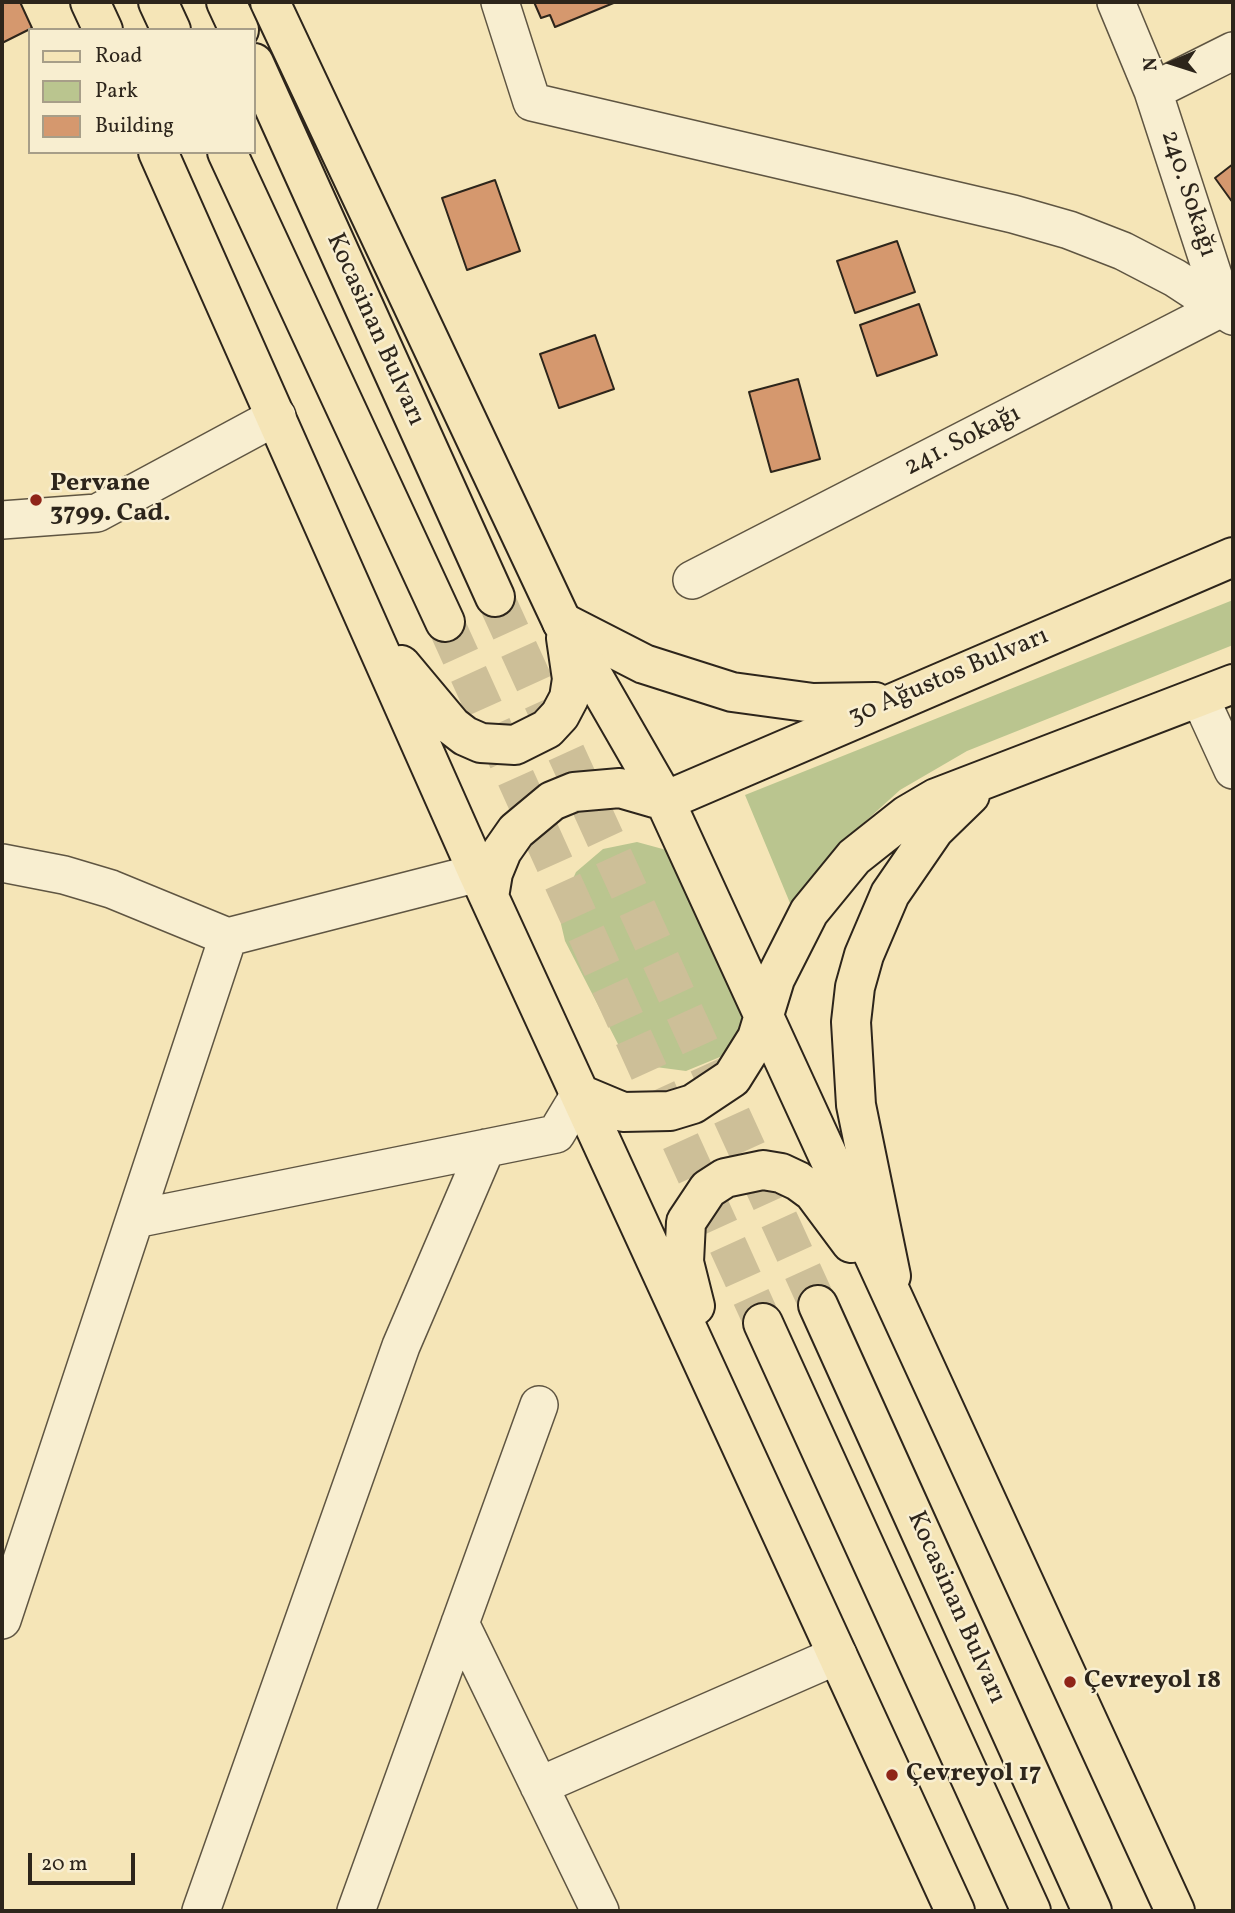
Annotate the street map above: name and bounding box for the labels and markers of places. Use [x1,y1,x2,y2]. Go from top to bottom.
place label: Pervane 3799. Cad. [50,469,171,530]
marker: Pervane 3799. Cad. [28,492,44,508]
place label: Çevreyol 18 [1084,1666,1221,1698]
marker: Çevreyol 18 [1062,1674,1078,1690]
place label: Çevreyol 17 [906,1759,1041,1791]
marker: Çevreyol 17 [884,1767,900,1783]

